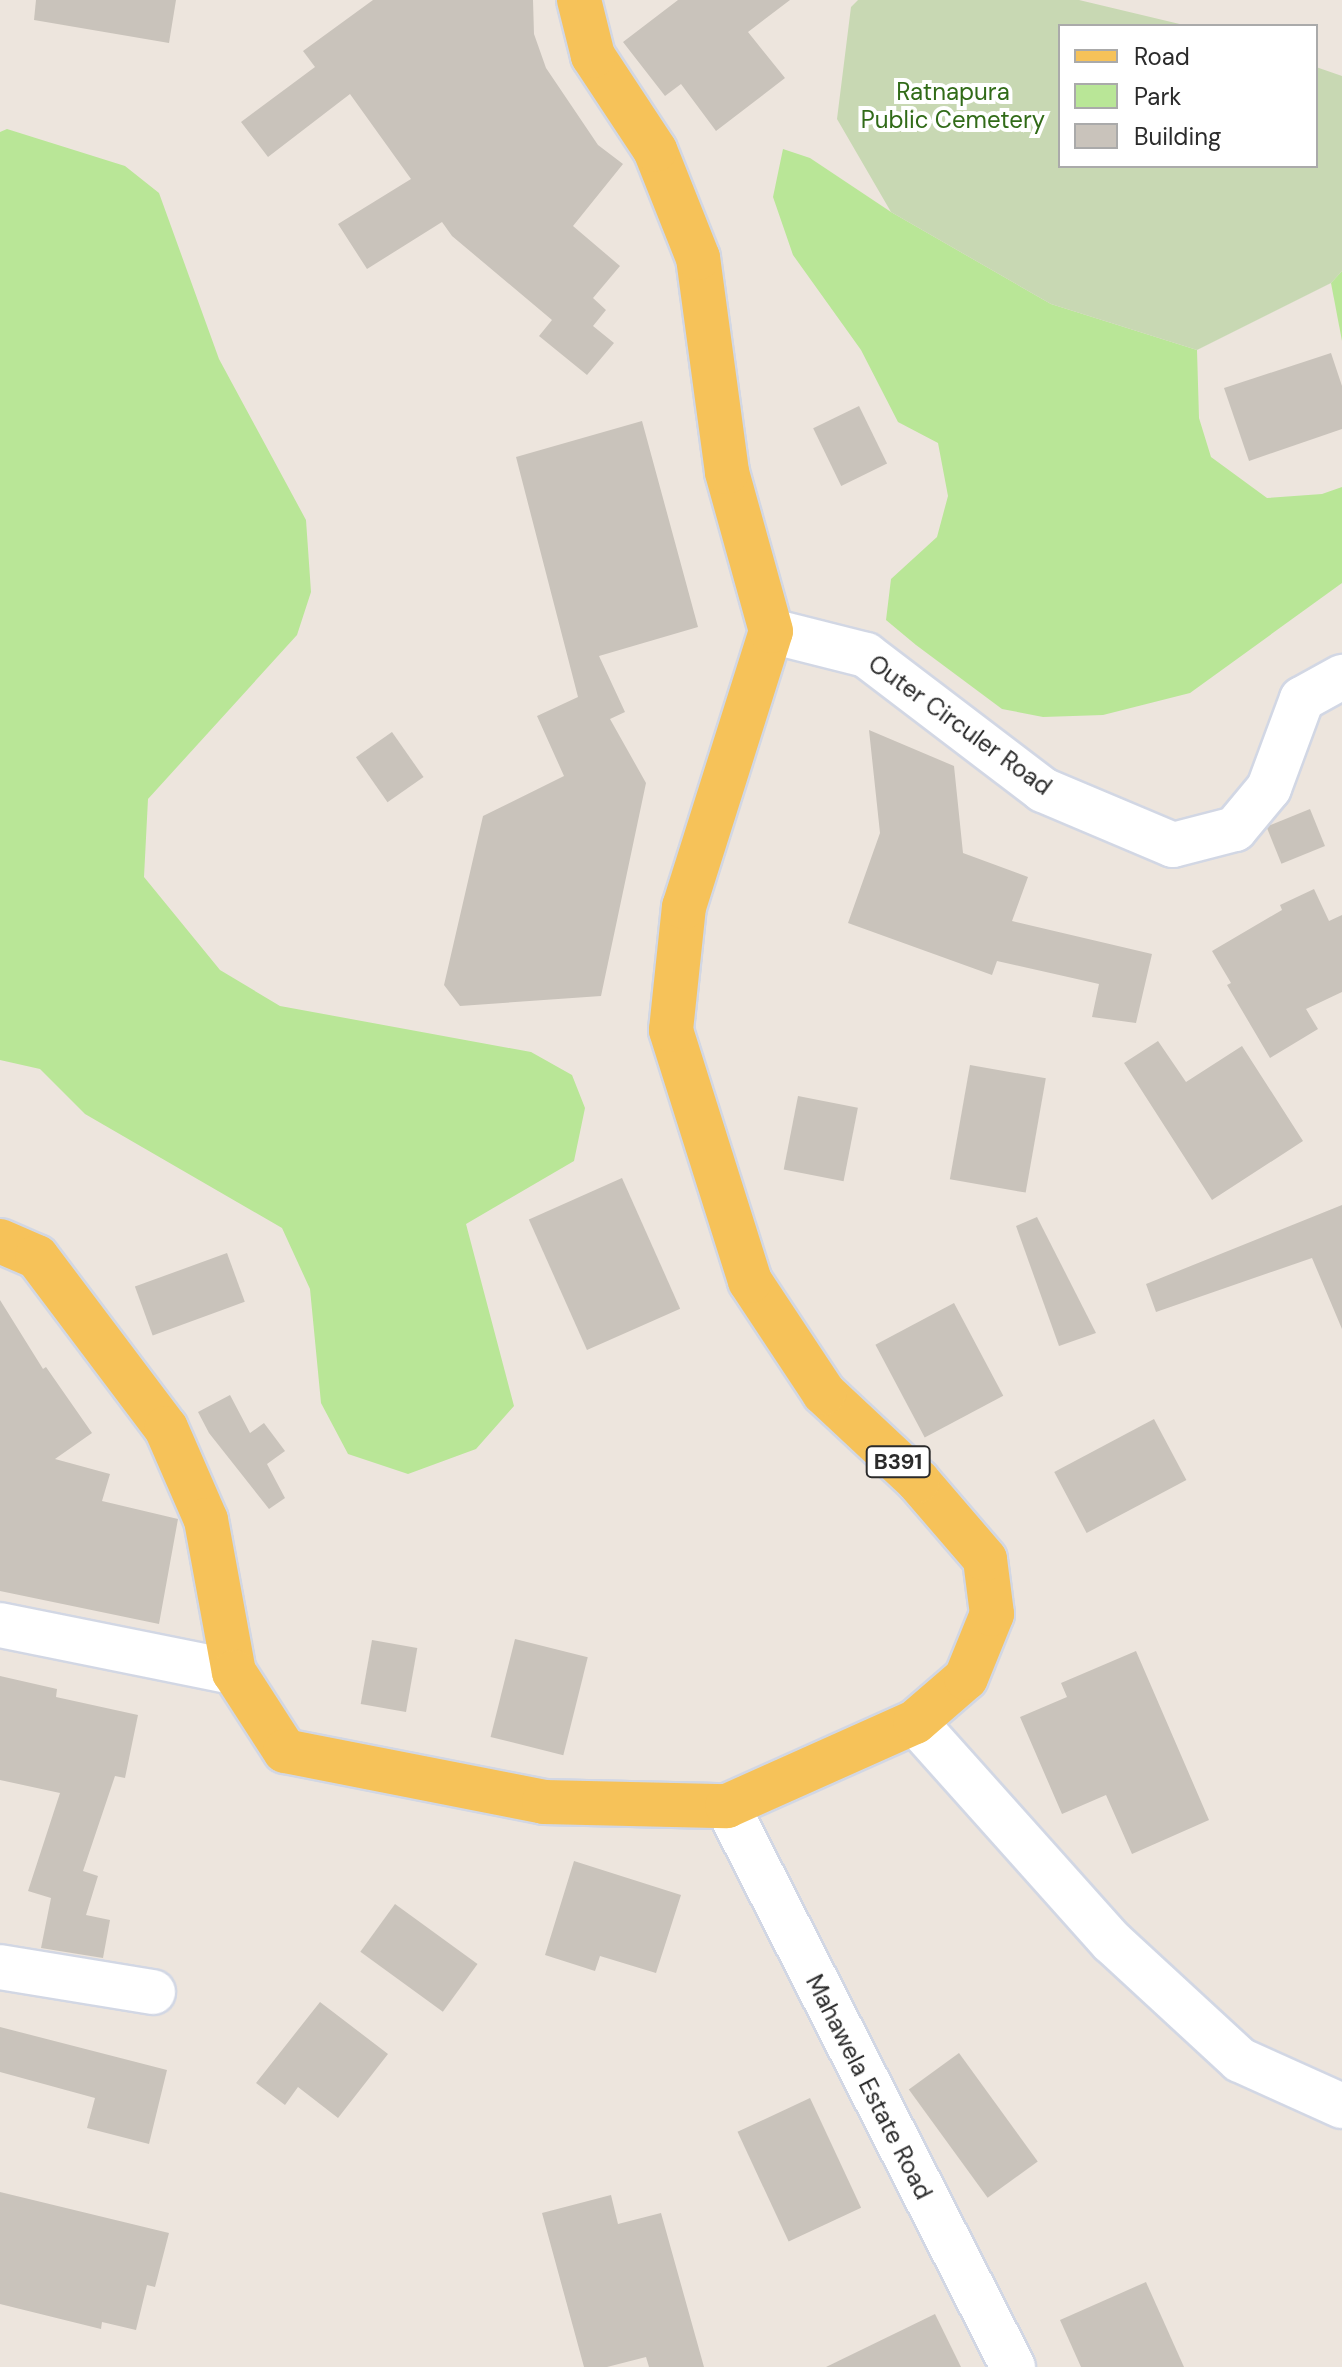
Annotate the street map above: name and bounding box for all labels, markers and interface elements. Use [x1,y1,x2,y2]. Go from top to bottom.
legend [1058,24,1318,168]
text: Road [1134,41,1190,72]
park label: Ratnapura Public Cemetery [861,78,1045,134]
text: Park [1134,81,1181,112]
text: Building [1134,121,1221,152]
street label: Outer Circuler Road [863,649,1057,801]
road number: B391 [864,1444,932,1480]
street label: Mahawela Estate Road [800,1970,938,2204]

